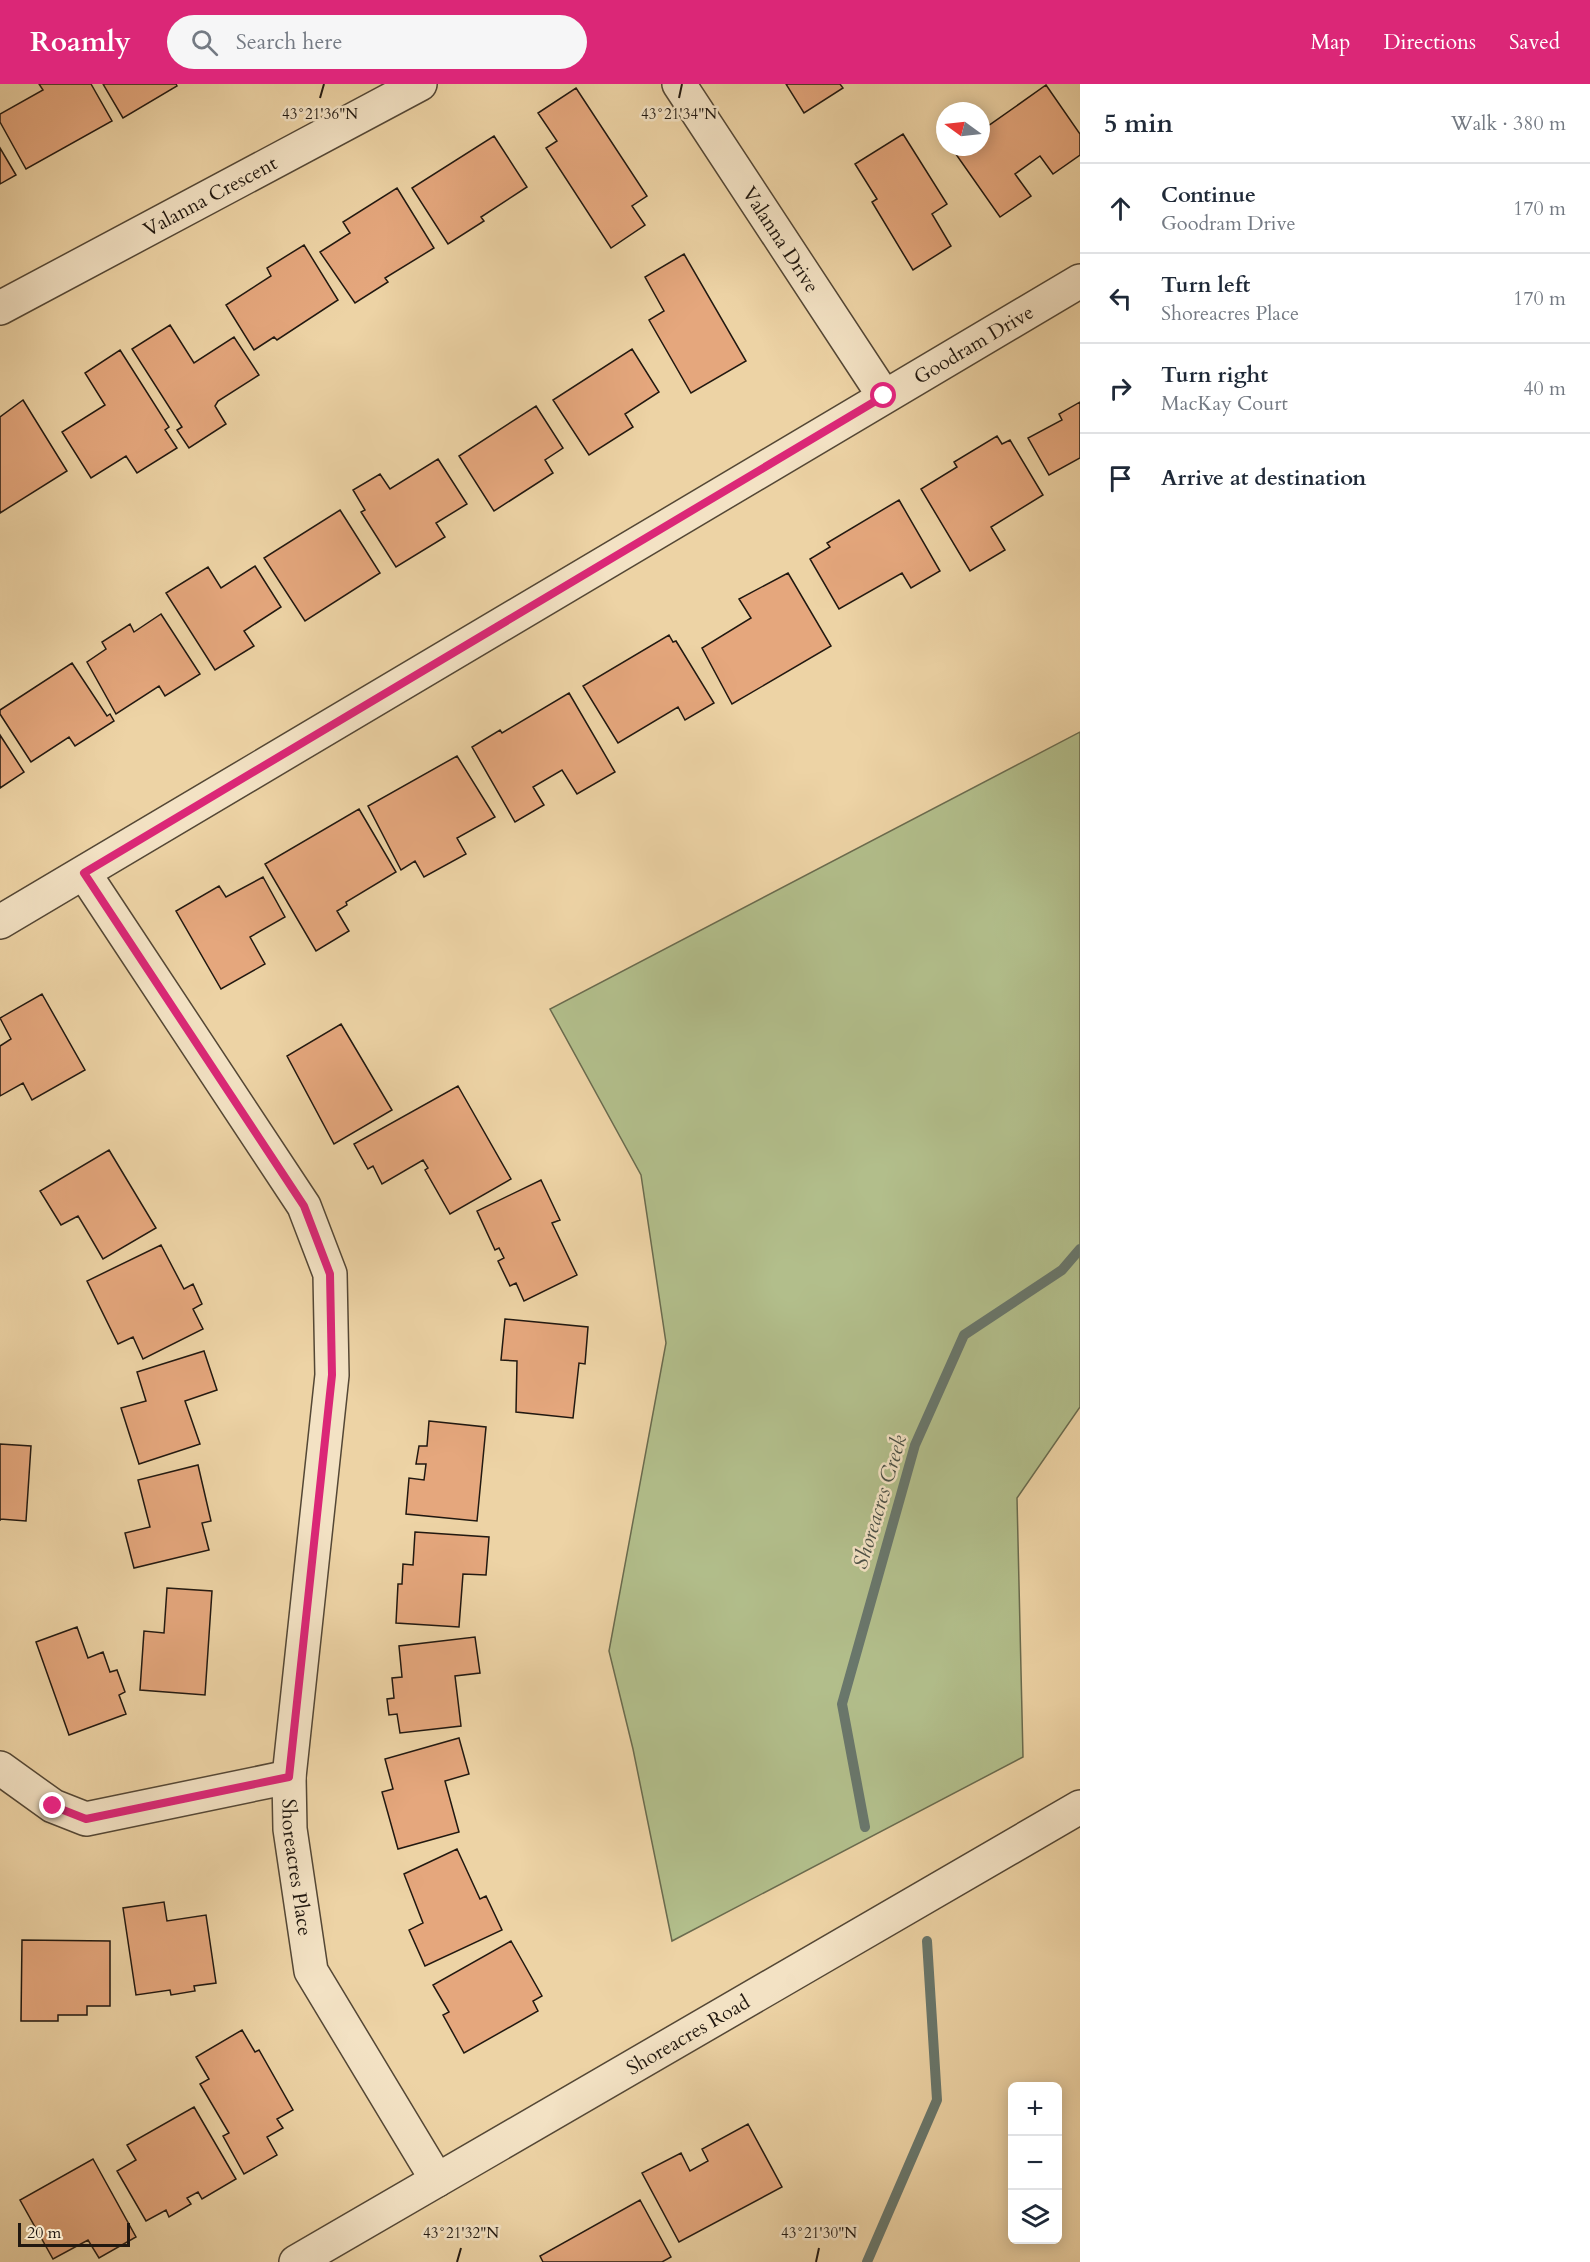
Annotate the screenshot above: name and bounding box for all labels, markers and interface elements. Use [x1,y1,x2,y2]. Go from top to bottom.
search box [167,15,587,69]
text: Roamly [30,23,131,61]
icon: search [188,26,221,59]
text: Search here [236,27,342,57]
text: Map [1310,28,1350,57]
text: Directions [1383,28,1476,57]
text: Saved [1509,28,1560,57]
north arrow [936,102,990,156]
text: 43°21'36"N [282,104,358,124]
text: 43°21'34"N [641,104,717,124]
text: 5 min [1104,106,1173,141]
text: Walk · 380 m [1451,110,1566,137]
street label: Valanna Crescent [138,149,282,243]
text: Continue [1161,180,1256,210]
street label: Valanna Drive [736,181,826,298]
icon: ahead [1104,192,1137,225]
text: 170 m [1513,195,1566,222]
text: Goodram Drive [1161,210,1296,237]
text: Turn left [1161,270,1250,300]
icon: left [1104,282,1137,315]
text: 170 m [1513,285,1566,312]
street label: Goodram Drive [909,298,1038,390]
text: Shoreacres Place [1161,300,1299,327]
text: Turn right [1161,360,1268,390]
icon: right [1104,372,1137,405]
text: 40 m [1523,375,1566,402]
route start [870,382,896,408]
text: MacKay Court [1161,390,1288,417]
icon: arrive [1104,462,1137,495]
text: Arrive at destination [1161,463,1366,493]
water label: Shoreacres Creek [846,1431,914,1573]
route end [39,1792,65,1818]
street label: Shoreacres Place [276,1798,319,1938]
street label: Shoreacres Road [621,1988,755,2081]
map controls [1008,2082,1062,2244]
button: + [1008,2082,1062,2136]
button: − [1008,2136,1062,2190]
button: layers [1008,2190,1062,2244]
scale bar [18,2220,130,2248]
text: 20 m [27,2222,61,2244]
text: 43°21'32"N [423,2223,499,2243]
text: 43°21'30"N [781,2223,857,2243]

